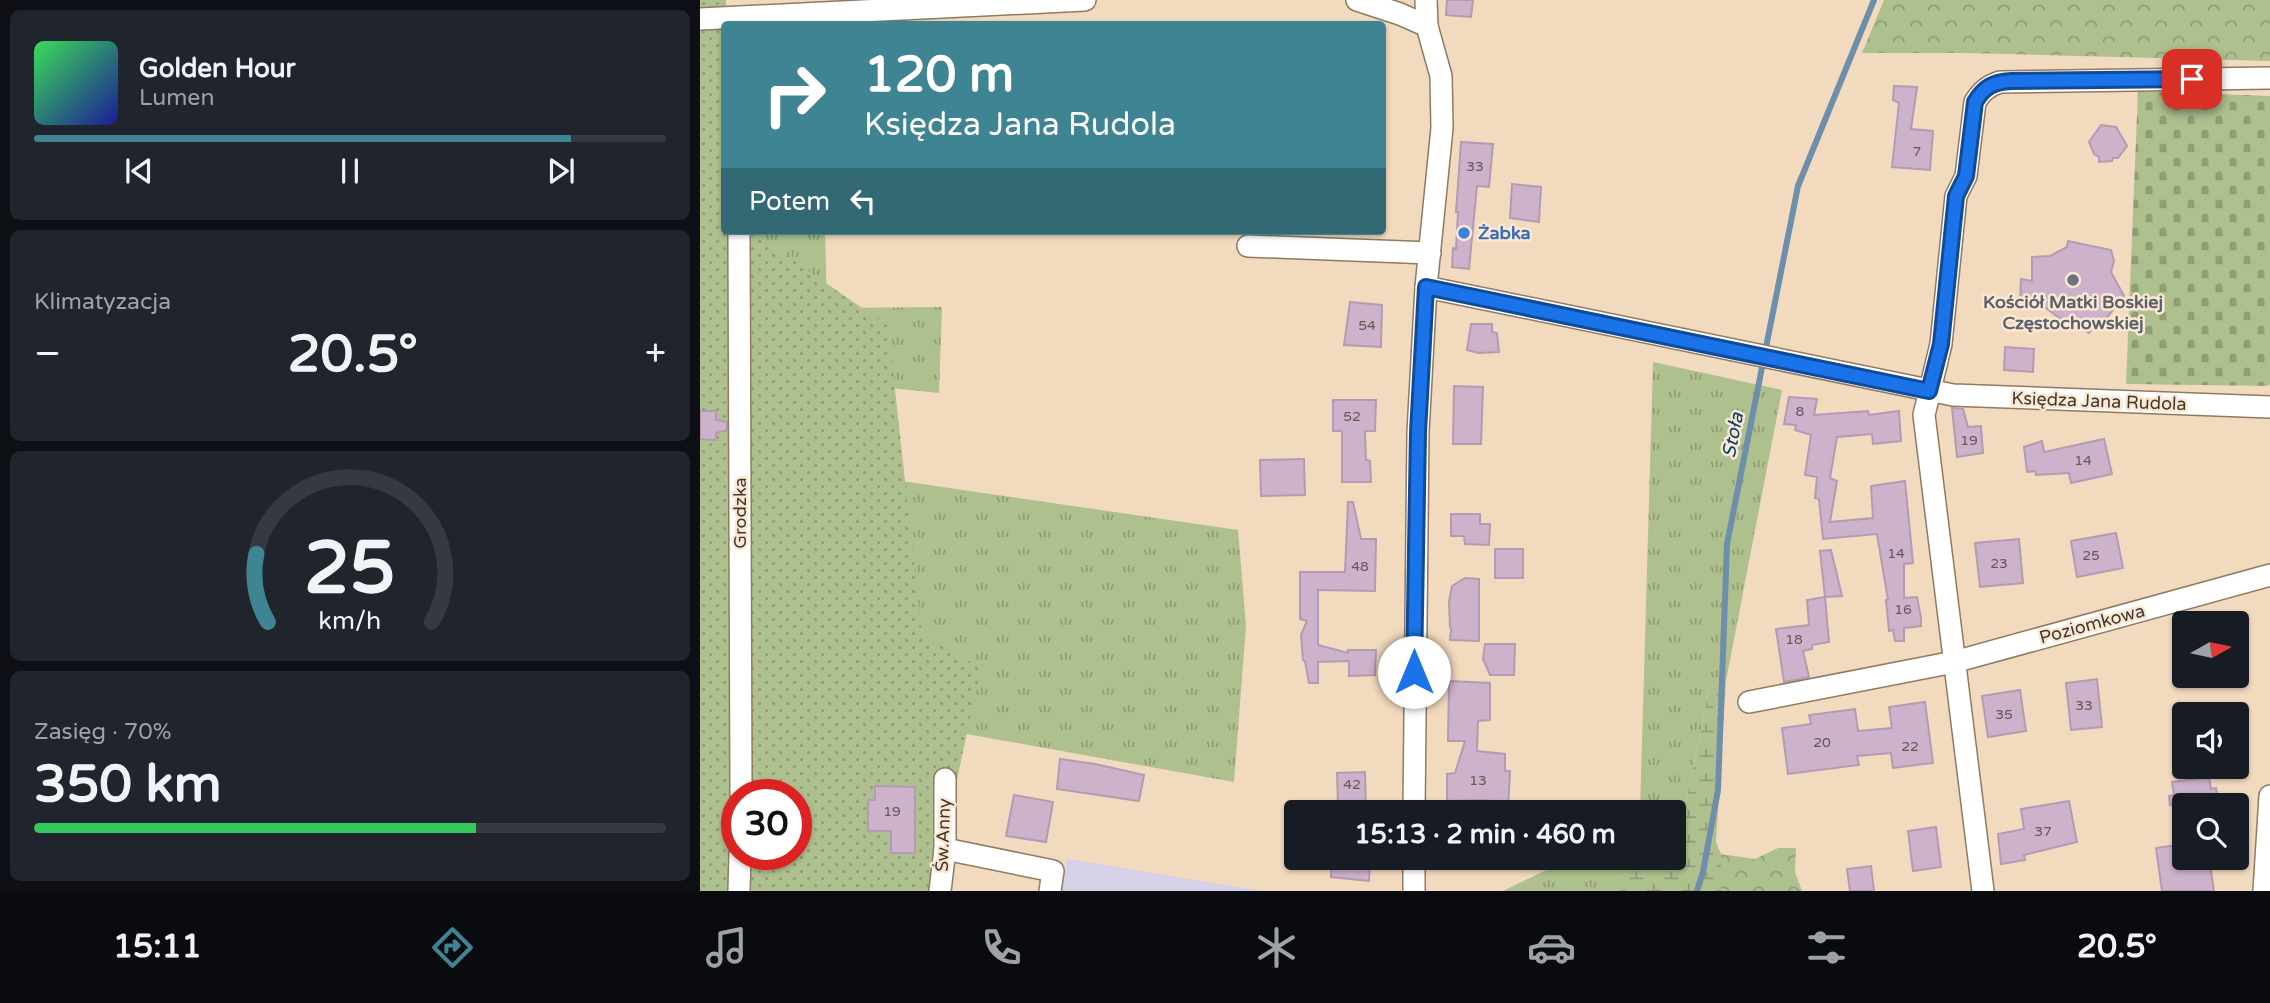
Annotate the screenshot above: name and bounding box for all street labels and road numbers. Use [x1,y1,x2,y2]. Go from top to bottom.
street label: Księdza Jana Rudola [2011,387,2187,415]
street label: Grodzka [729,477,751,549]
street label: Poziomkowa [2037,599,2147,649]
street label: Św.Anny [931,798,955,872]

